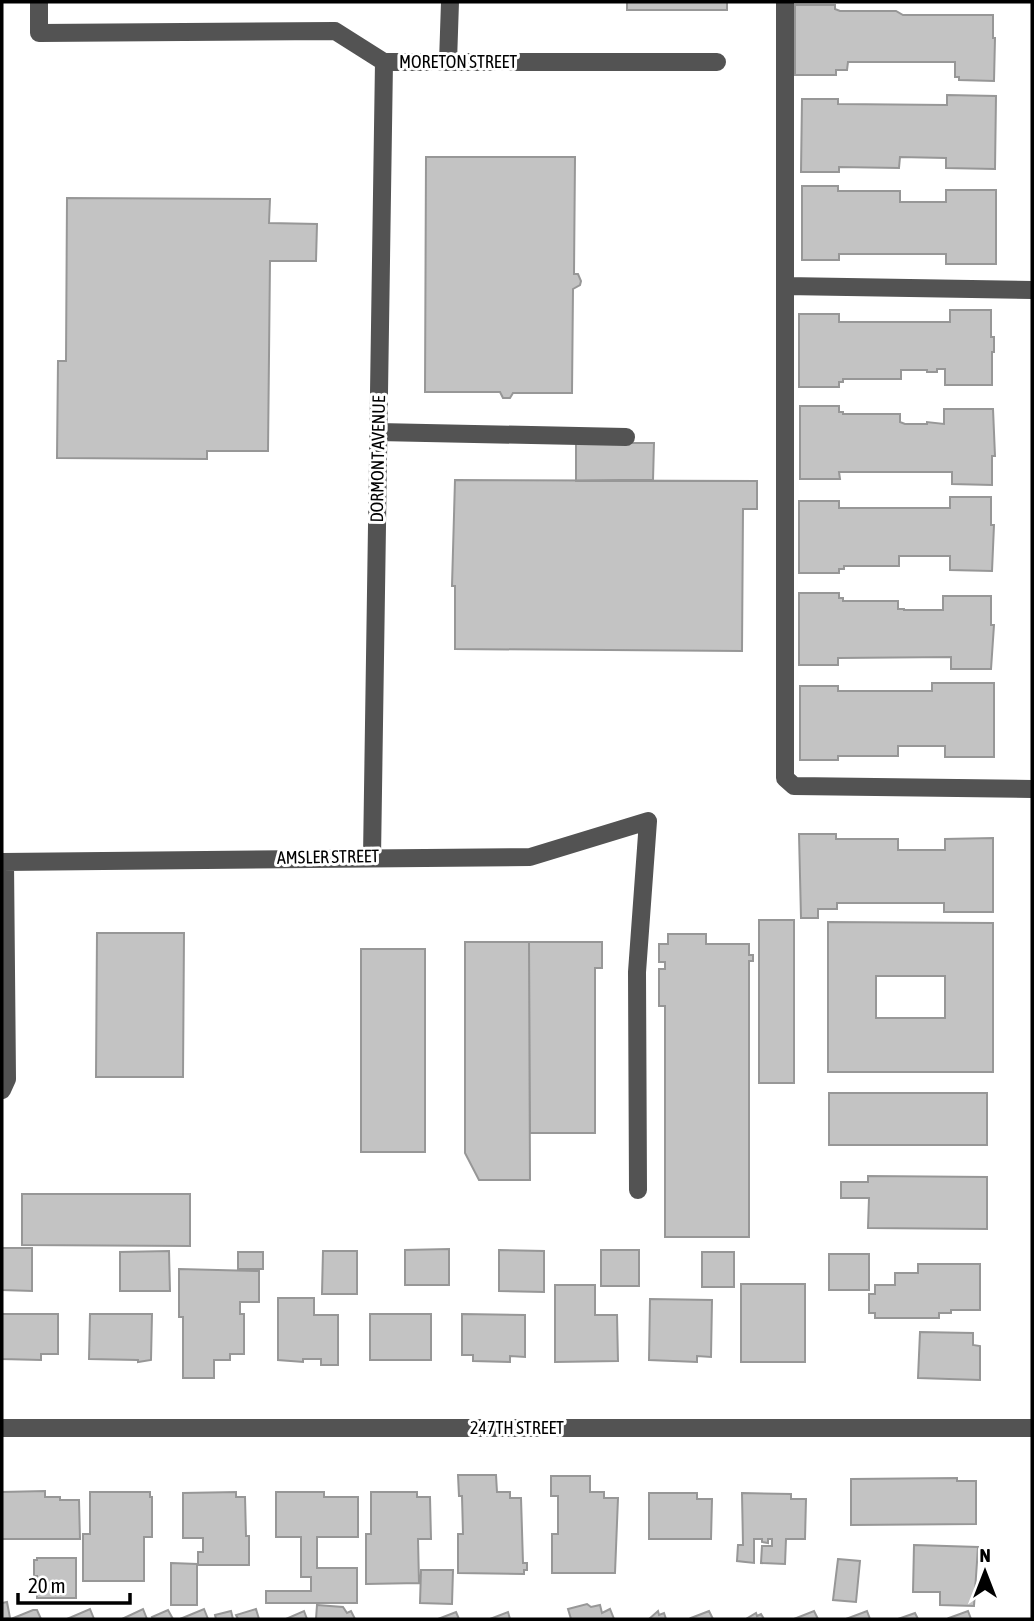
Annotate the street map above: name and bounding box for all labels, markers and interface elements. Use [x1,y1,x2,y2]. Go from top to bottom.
street label: MORETON STREET [399,51,517,72]
street label: DORMONT AVENUE [366,395,389,523]
street label: AMSLER STREET [277,845,379,868]
street label: 247TH STREET [470,1417,564,1438]
north arrow [950,1537,1020,1607]
text: N [979,1544,991,1566]
scale bar [18,1562,130,1606]
text: 20 m [28,1573,66,1597]

